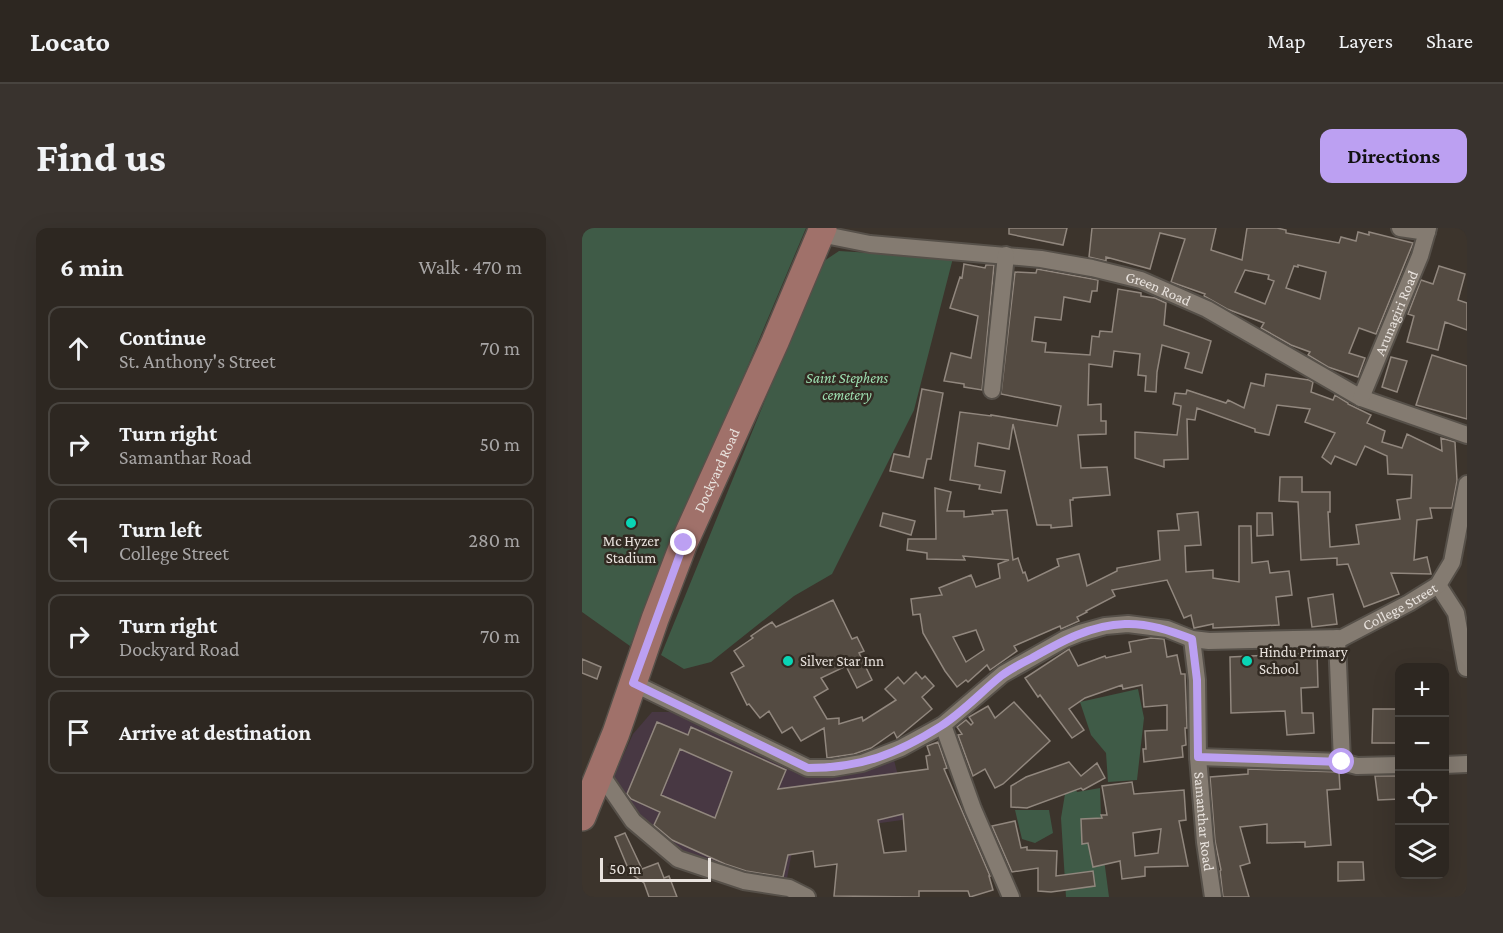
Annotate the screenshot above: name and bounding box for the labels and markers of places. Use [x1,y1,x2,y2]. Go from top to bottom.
marker: Mc Hyzer Stadium [624,516,638,530]
place label: Mc Hyzer Stadium [603,533,660,566]
place label: Hindu Primary School [1259,644,1348,677]
place label: Silver Star Inn [800,653,884,669]
marker: Silver Star Inn [781,654,795,668]
marker: Hindu Primary School [1240,654,1254,668]

